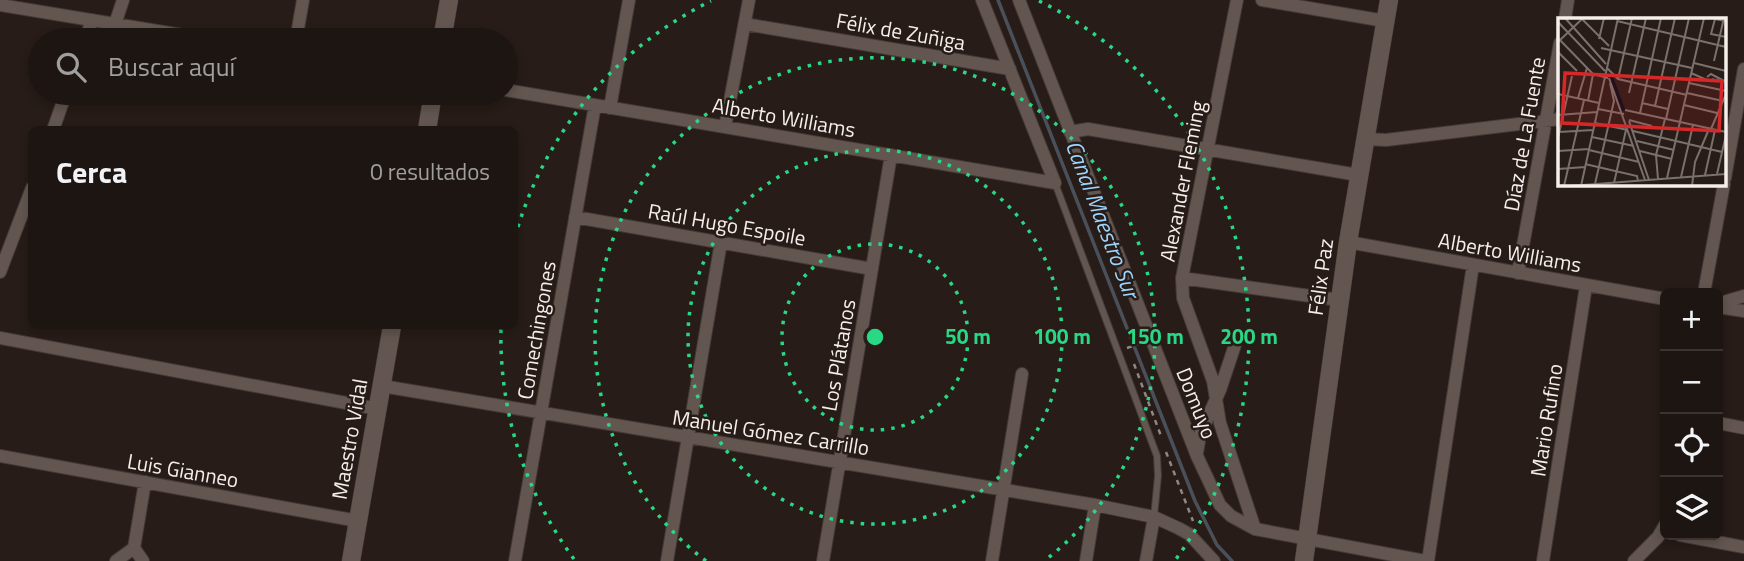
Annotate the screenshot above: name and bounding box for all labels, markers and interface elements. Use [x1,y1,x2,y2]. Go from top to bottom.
street label: Félix de Zuñiga [834,4,969,58]
inset map [1558,18,1726,186]
search box [28,28,518,105]
text: Buscar aquí [108,47,235,86]
icon: search [52,48,90,86]
street label: Díaz de La Fuente [1495,54,1553,214]
street label: Alberto Williams [710,89,858,145]
street label: Alexander Fleming [1151,98,1213,264]
water label: Canal Maestro Sur [1057,135,1150,306]
text: Cerca [56,149,127,195]
text: 0 resultados [370,154,490,189]
street label: Raúl Hugo Espoile [646,194,808,254]
street label: Alberto Williams [1436,224,1584,280]
street label: Félix Paz [1299,237,1341,317]
street label: Comechingones [508,258,564,402]
map controls [1660,288,1723,540]
button: + [1660,288,1723,351]
street label: Los Plátanos [812,296,864,414]
text: 50 m [945,320,991,352]
text: 100 m [1033,320,1091,352]
text: 150 m [1126,320,1184,352]
text: 200 m [1220,320,1278,352]
centre of rings [863,325,887,349]
button: − [1660,351,1723,414]
street label: Mario Rufino [1521,361,1571,479]
street label: Domuyo [1168,363,1226,443]
street label: Maestro Vidal [323,376,375,502]
street label: Manuel Gómez Carrillo [670,401,872,463]
button: locate [1660,414,1723,477]
street label: Luis Gianneo [125,444,241,496]
button: layers [1660,477,1723,540]

